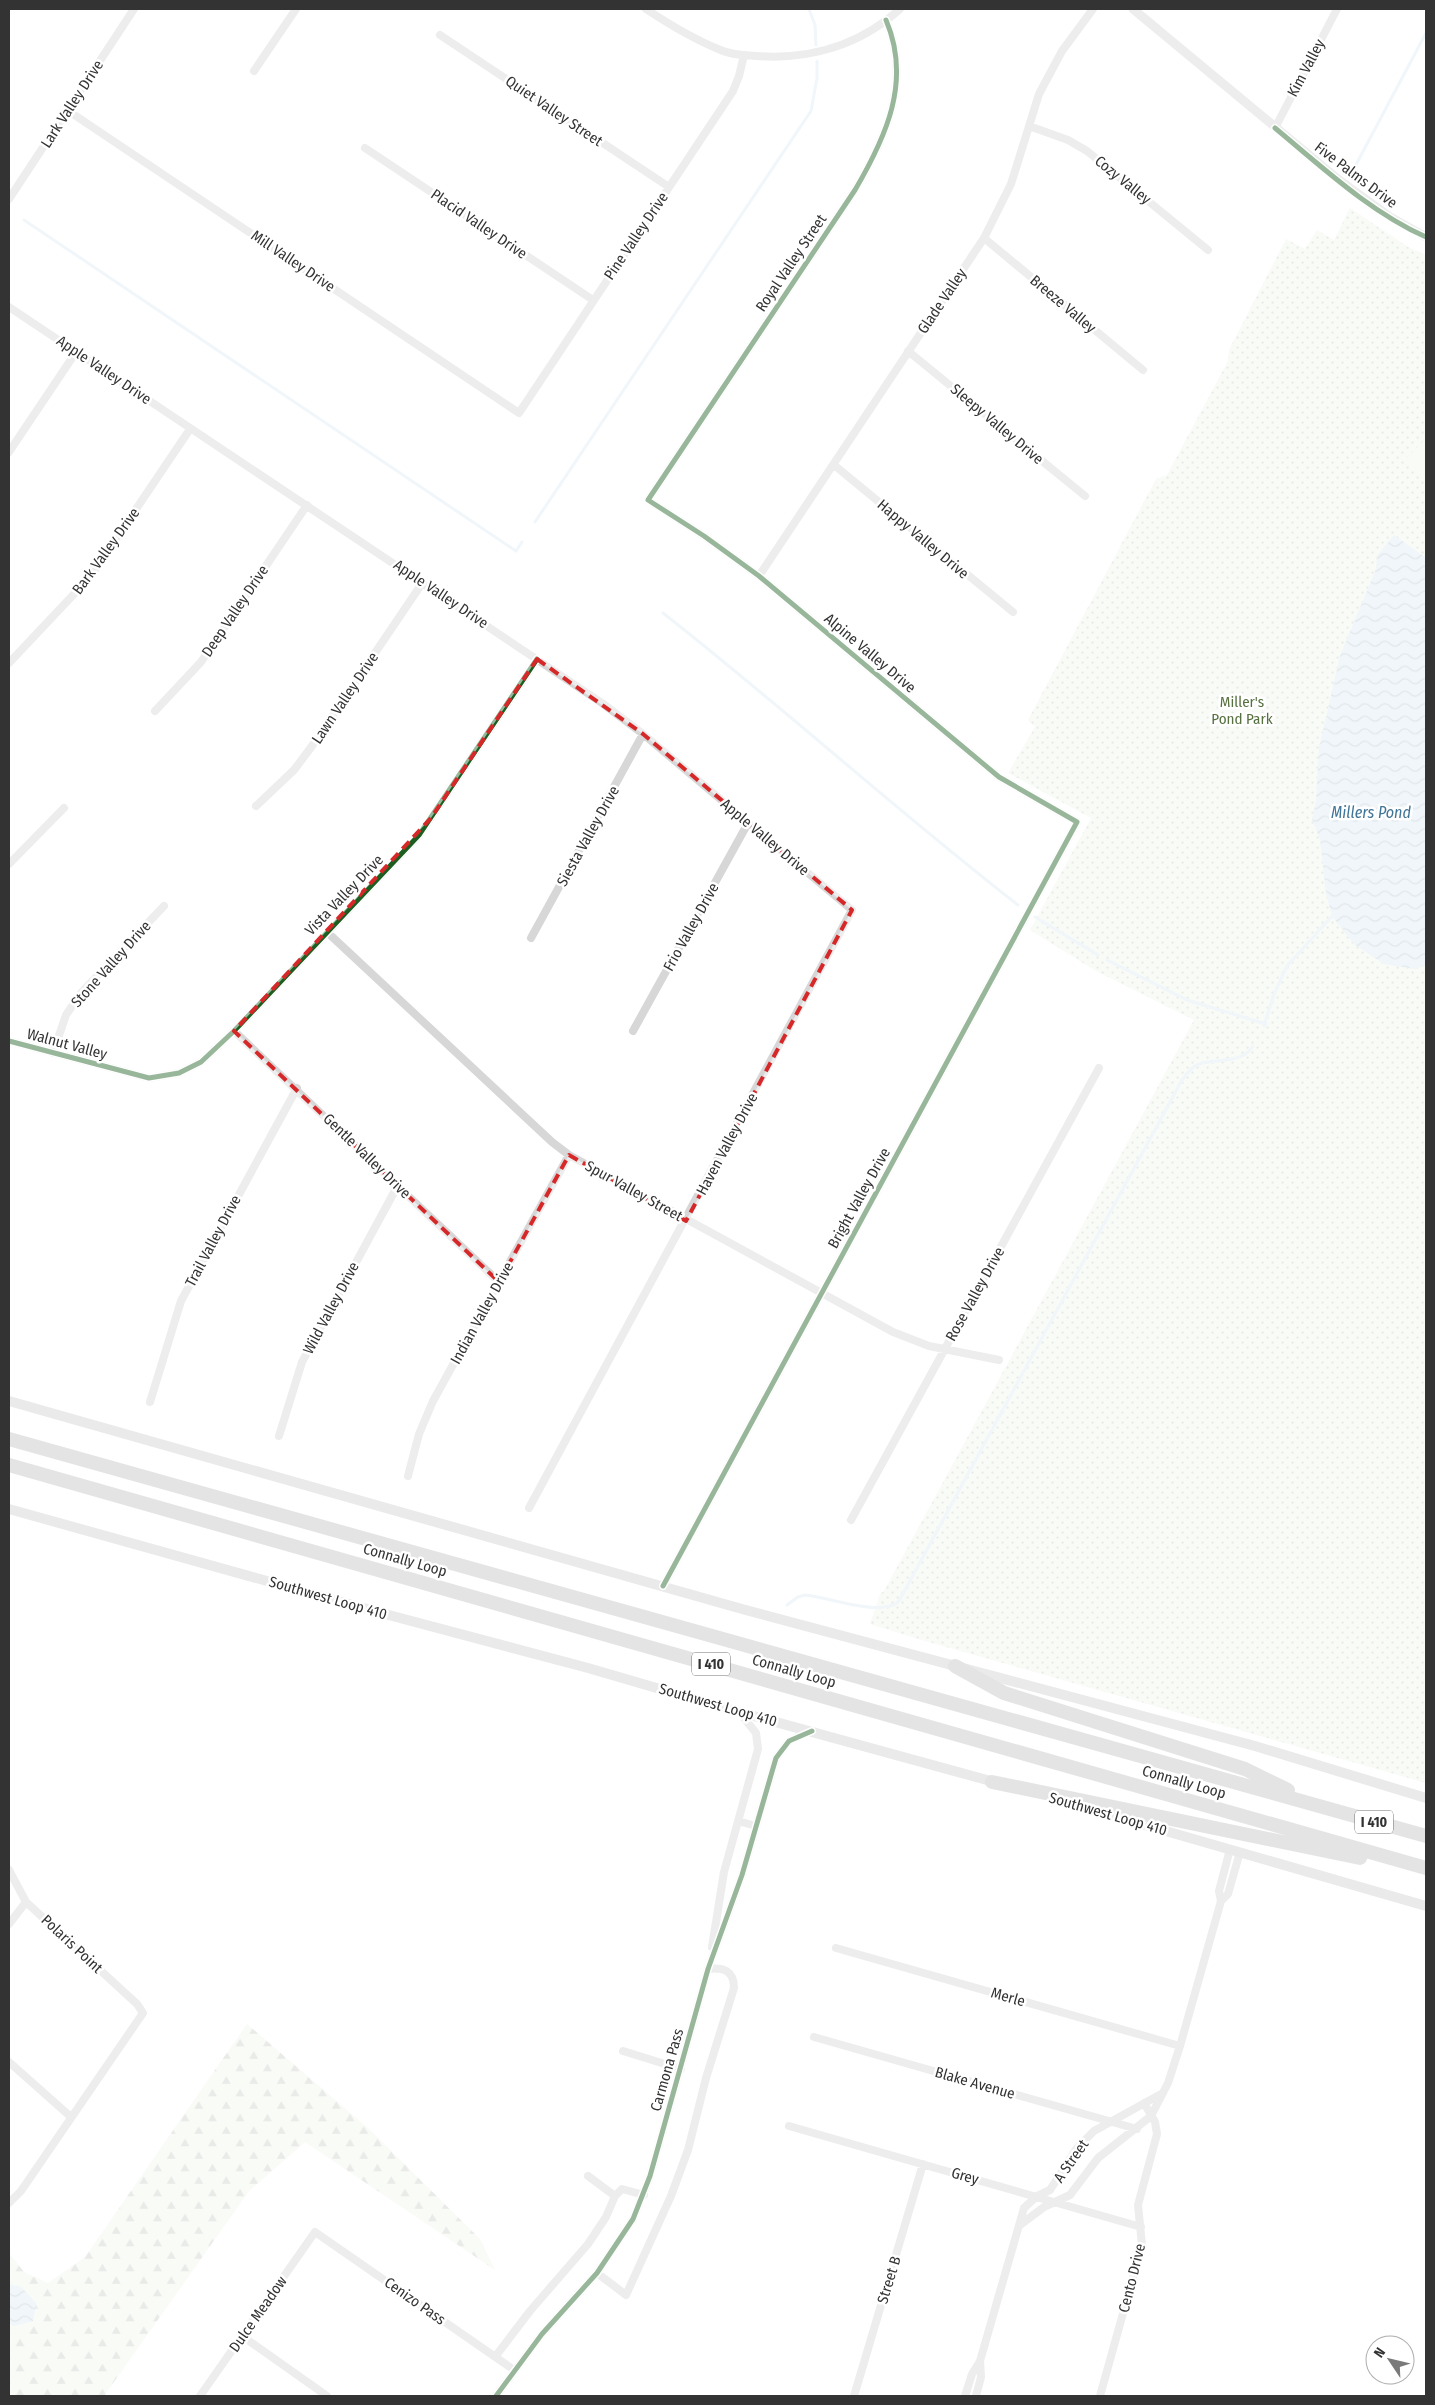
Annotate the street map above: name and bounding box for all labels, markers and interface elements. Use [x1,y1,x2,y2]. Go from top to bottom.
street label: Kim Valley [1283,36,1329,100]
street label: Lark Valley Drive [37,57,107,151]
street label: Quiet Valley Street [502,72,606,150]
street label: Five Palms Drive [1311,138,1401,212]
street label: Cozy Valley [1091,152,1155,208]
street label: Placid Valley Drive [427,185,531,263]
street label: Pine Valley Drive [600,189,672,283]
street label: Royal Valley Street [752,211,830,315]
street label: Mill Valley Drive [248,226,338,296]
street label: Glade Valley [914,265,971,337]
street label: Breeze Valley [1026,271,1100,337]
street label: Apple Valley Drive [53,332,155,408]
street label: Sleepy Valley Drive [947,380,1047,468]
street label: Happy Valley Drive [874,495,972,583]
street label: Bark Valley Drive [69,504,143,598]
street label: Apple Valley Drive [390,556,492,632]
street label: Deep Valley Drive [198,562,272,660]
street label: Alpine Valley Drive [821,610,919,696]
street label: Lawn Valley Drive [308,649,382,747]
park label: Miller's Pond Park [1211,693,1273,728]
street label: Siesta Valley Drive [553,783,623,889]
street label: Apple Valley Drive [717,795,813,879]
water label: Millers Pond [1331,803,1411,822]
street label: Vista Valley Drive [301,851,387,939]
street label: Frio Valley Drive [659,880,723,974]
street label: Stone Valley Drive [67,917,155,1011]
street label: Walnut Valley [25,1025,109,1063]
street label: Haven Valley Drive [693,1090,761,1198]
street label: Gentle Valley Drive [319,1110,415,1202]
street label: Bright Valley Drive [824,1145,894,1251]
street label: Spur Valley Street [582,1157,686,1225]
street label: Trail Valley Drive [181,1192,245,1290]
street label: Rose Valley Drive [942,1244,1008,1344]
street label: Wild Valley Drive [299,1259,363,1357]
street label: Indian Valley Drive [447,1259,517,1367]
street label: Connally Loop [361,1539,449,1581]
street label: Southwest Loop 410 [267,1573,389,1623]
street label: Connally Loop [750,1650,838,1692]
road number: I 410 [692,1652,730,1676]
street label: Southwest Loop 410 [657,1680,779,1730]
street label: Connally Loop [1140,1761,1228,1803]
street label: Southwest Loop 410 [1047,1789,1169,1839]
road number: I 410 [1355,1810,1393,1834]
street label: Polaris Point [38,1911,106,1977]
street label: Merle [989,1984,1027,2010]
street label: Carmona Pass [647,2027,687,2113]
street label: Blake Avenue [933,2063,1017,2103]
street label: A Street [1050,2136,1092,2186]
street label: Grey [949,2164,981,2189]
street label: Cento Drive [1115,2242,1149,2314]
street label: Street B [873,2254,905,2306]
street label: Dulce Meadow [225,2272,291,2355]
street label: Cenizo Pass [381,2273,449,2329]
north arrow [1365,2335,1415,2385]
text: N [1370,2345,1389,2361]

